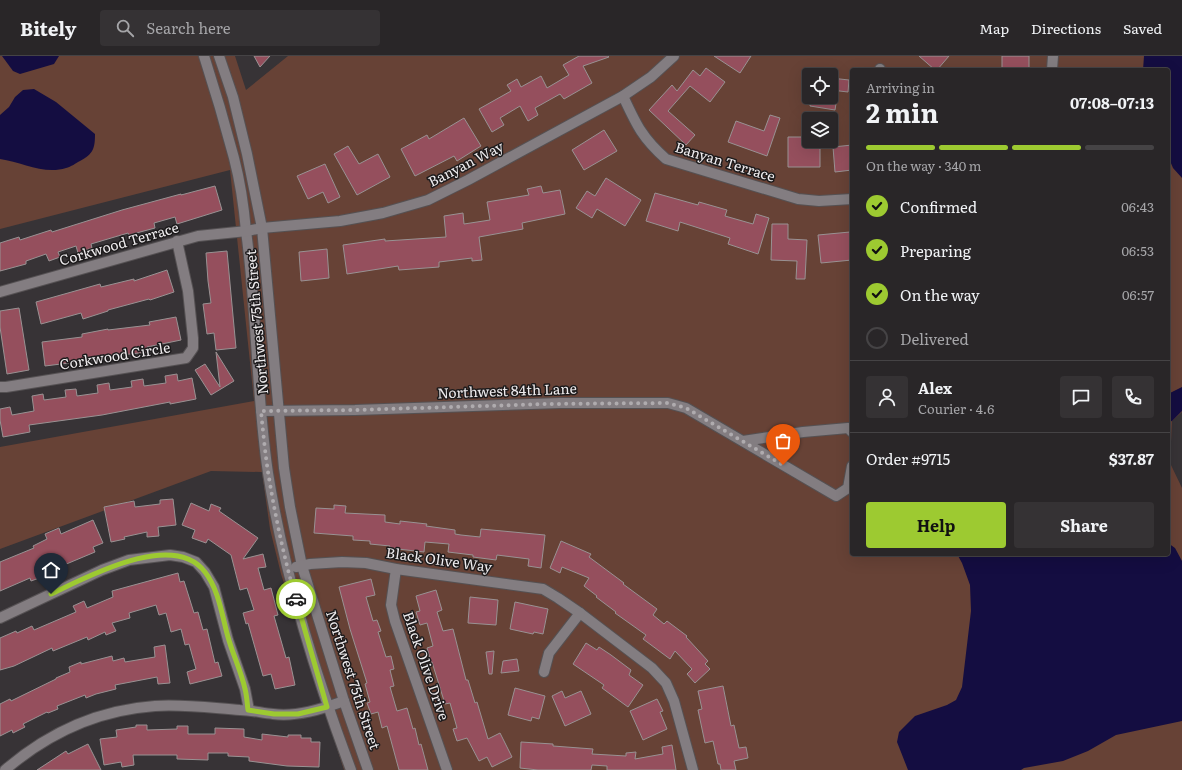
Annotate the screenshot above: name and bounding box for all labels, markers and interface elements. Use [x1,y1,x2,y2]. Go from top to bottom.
search box [100,10,380,46]
text: Bitely [20,14,76,42]
text: Search here [146,16,230,39]
icon: search [114,17,136,39]
text: Map [979,18,1009,38]
text: Directions [1031,18,1101,38]
text: Saved [1123,18,1162,38]
map controls [802,68,838,148]
button: locate [802,68,838,104]
text: Arriving in [866,78,935,97]
text: 07:08–07:13 [1070,91,1154,114]
text: 2 min [866,92,939,131]
button: layers [802,112,838,148]
street label: Banyan Way [424,135,508,191]
street label: Banyan Terrace [673,136,778,186]
text: On the way · 340 m [866,156,981,175]
icon: check [866,195,888,217]
text: Confirmed [900,195,977,218]
text: 06:43 [1121,197,1154,216]
street label: Corkwood Terrace [57,216,181,270]
icon: check [866,239,888,261]
text: Preparing [900,239,971,262]
text: 06:53 [1122,241,1154,260]
street label: Northwest 75th Street [240,249,272,395]
icon: check [866,283,888,305]
text: On the way [900,283,980,306]
text: 06:57 [1122,285,1154,304]
text: Delivered [900,327,969,350]
street label: Corkwood Circle [58,336,172,374]
button: person [866,376,908,418]
text: Alex [918,376,952,399]
button: chat [1060,376,1102,418]
button: phone [1112,376,1154,418]
street label: Northwest 84th Lane [437,378,577,402]
text: Courier · 4.6 [918,399,994,418]
pin [766,424,800,465]
icon: bag [772,430,794,452]
text: Order #9715 [866,447,950,470]
text: $37.87 [1109,447,1154,470]
button: Help [866,502,1006,548]
button: Share [1014,502,1154,548]
street label: Black Olive Way [385,542,494,576]
pin [34,553,68,594]
icon: home [40,559,62,581]
courier [276,579,316,619]
icon: car [285,588,307,610]
street label: Northwest 75th Street [322,608,386,752]
street label: Black Olive Drive [399,609,455,723]

